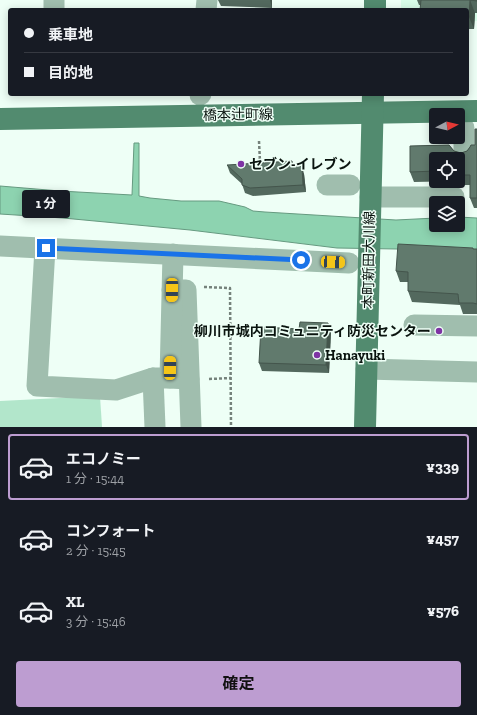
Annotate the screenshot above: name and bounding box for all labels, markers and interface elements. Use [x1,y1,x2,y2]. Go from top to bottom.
text: 乗車地 [48,26,93,44]
text: 目的地 [48,64,93,82]
street label: 橋本辻町線 [203,106,273,124]
north arrow [429,108,465,144]
map controls [429,108,465,232]
button: locate [429,152,465,188]
place label: セブン-イレブン [249,156,352,173]
marker: セブン-イレブン [236,159,246,169]
callout: 1 分 [22,190,70,218]
text: 1 分 [36,196,56,211]
button: layers [429,196,465,232]
street label: 本町新田大川線 [360,211,378,309]
route end [37,239,55,257]
route start [292,251,310,269]
car [321,255,345,269]
car [166,278,178,302]
place label: 柳川市城内コミュニティ防災センター [194,323,431,340]
marker: 柳川市城内コミュニティ防災センター [434,326,444,336]
place label: Hanayuki [325,347,385,364]
marker: Hanayuki [312,350,322,360]
car [164,356,176,380]
icon: car [18,449,54,485]
text: エコノミー [66,450,141,468]
text: ¥339 [426,458,459,476]
text: 1 分 · 15:44 [66,471,124,486]
icon: car [18,521,54,557]
text: コンフォート [66,522,156,540]
text: ¥457 [426,530,459,548]
text: 2 分 · 15:45 [66,543,126,558]
icon: car [18,593,54,629]
text: XL [66,593,84,611]
text: ¥576 [427,602,459,620]
text: 3 分 · 15:46 [66,614,126,629]
button: 確定 [16,661,461,707]

